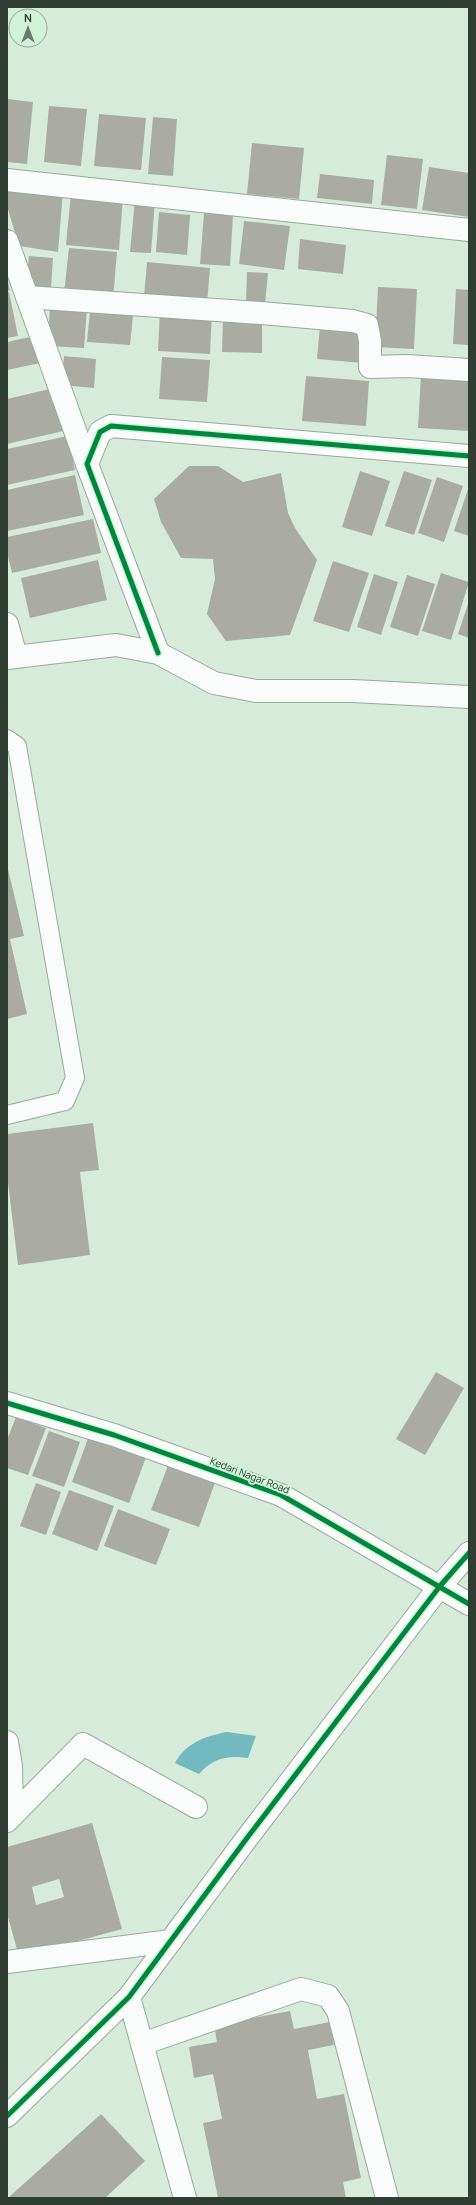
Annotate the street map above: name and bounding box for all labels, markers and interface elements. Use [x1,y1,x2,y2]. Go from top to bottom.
north arrow [8,8,48,48]
text: N [24,10,32,25]
street label: Kedari Nagar Road [208,1453,292,1497]

